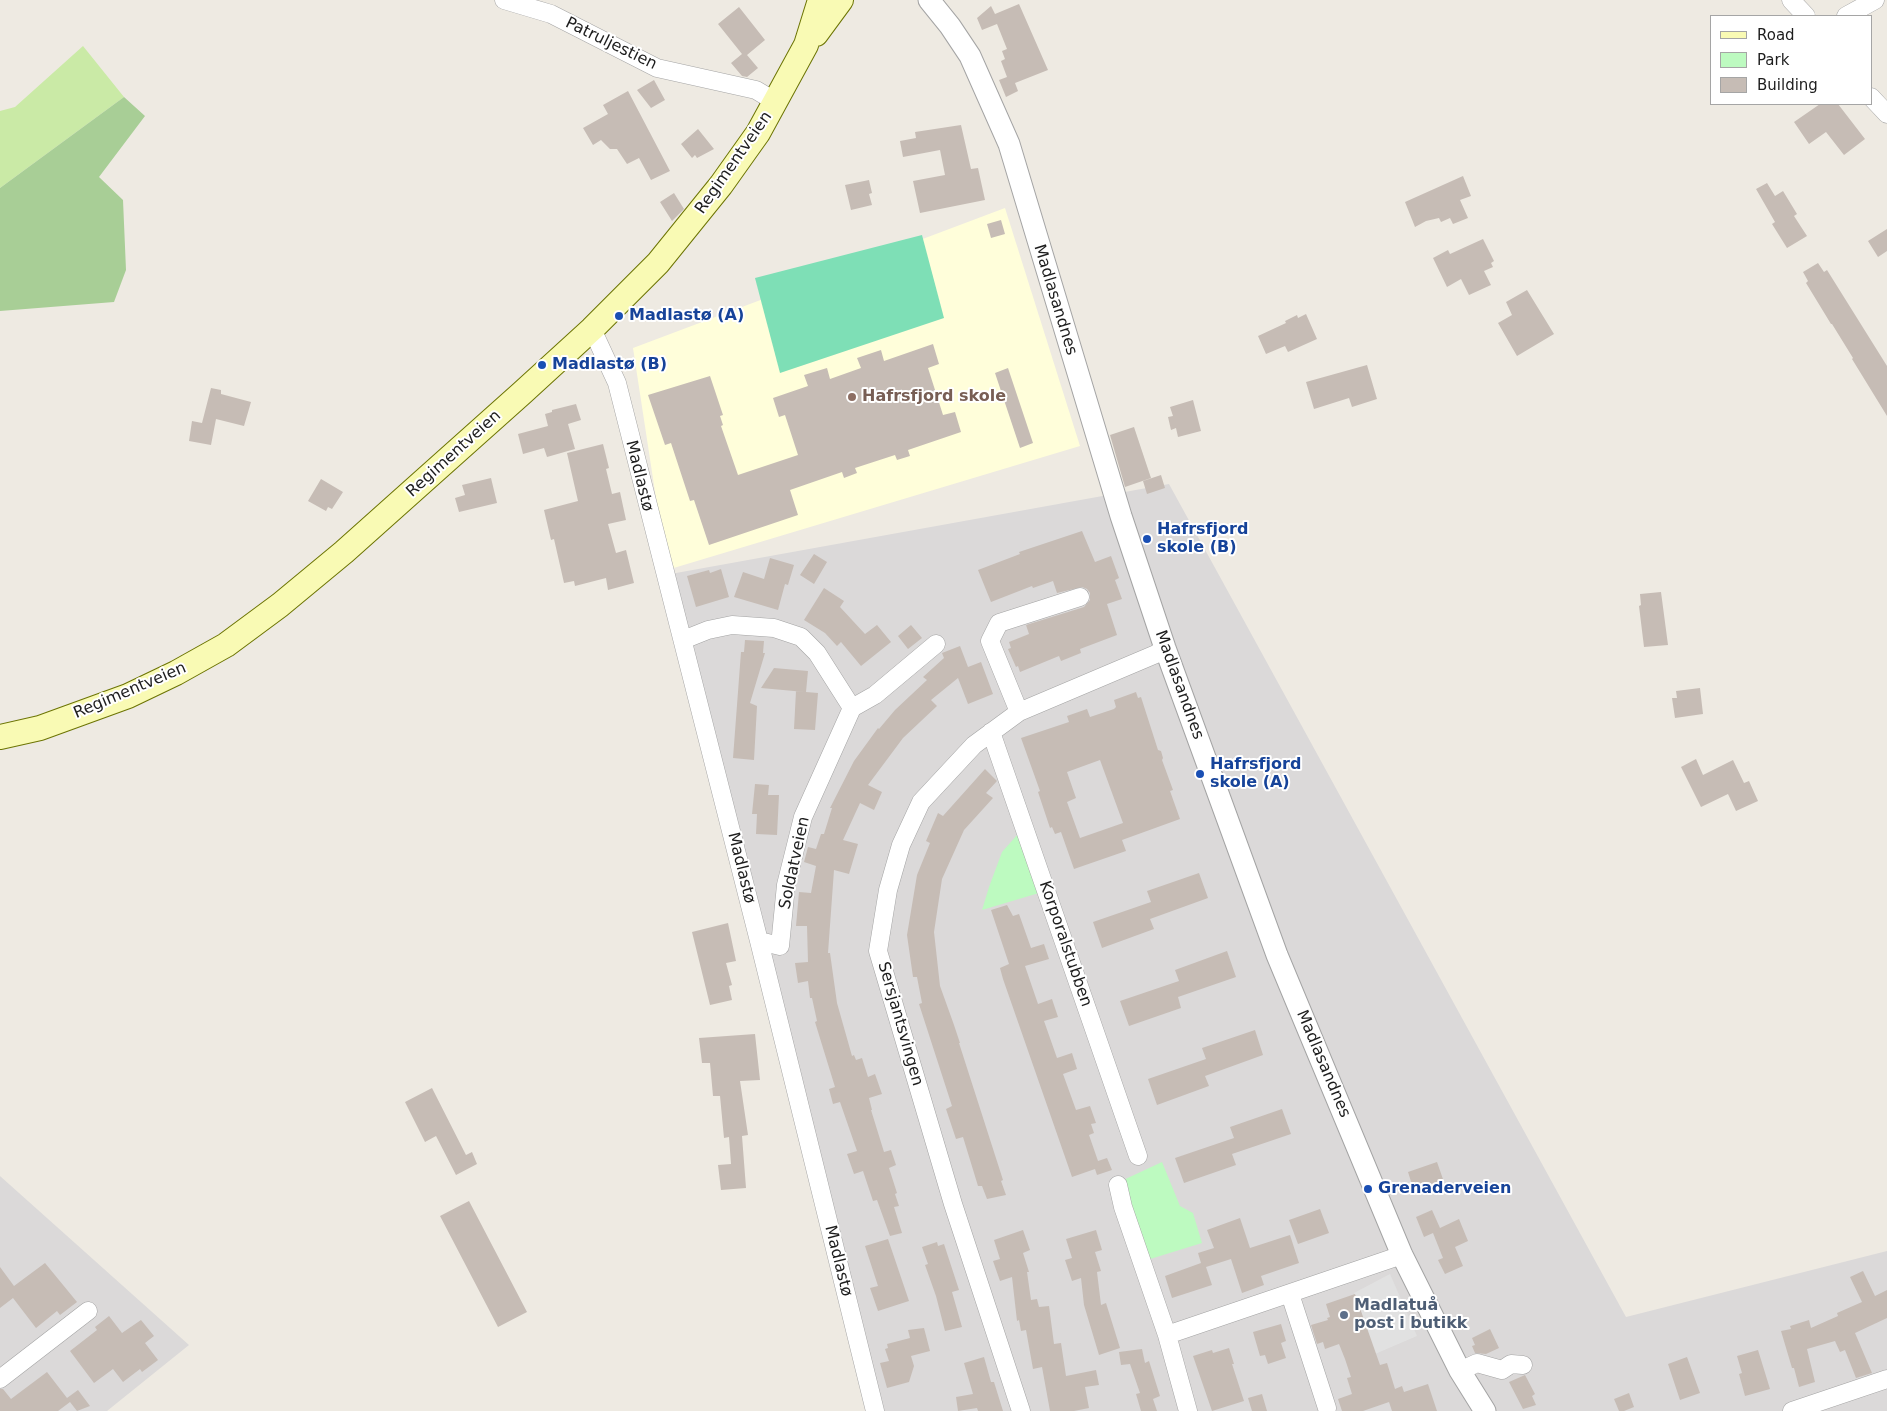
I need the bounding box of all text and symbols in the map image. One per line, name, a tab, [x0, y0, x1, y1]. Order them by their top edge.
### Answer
street label: Patruljestien	[562, 14, 660, 74]
legend	[1710, 15, 1872, 105]
text: Road	[1757, 26, 1795, 44]
text: Park	[1757, 51, 1789, 69]
text: Building	[1757, 76, 1818, 94]
street label: Regimentveien	[692, 108, 776, 218]
street label: Madlasandnes	[1029, 242, 1081, 358]
place label: Madlastø (A)	[629, 306, 744, 326]
marker: Madlastø (A)	[613, 310, 625, 322]
place label: Madlastø (B)	[552, 355, 667, 375]
marker: Madlastø (B)	[536, 359, 548, 371]
place label: Hafrsfjord skole	[862, 387, 1006, 407]
marker: Hafrsfjord skole	[846, 391, 858, 403]
street label: Regimentveien	[403, 407, 505, 501]
street label: Madlastø	[621, 439, 657, 513]
place label: Hafrsfjord skole (B)	[1157, 520, 1248, 558]
marker: Hafrsfjord skole (B)	[1141, 533, 1153, 545]
street label: Madlasandnes	[1150, 628, 1208, 742]
street label: Regimentveien	[71, 659, 189, 723]
place label: Hafrsfjord skole (A)	[1210, 755, 1301, 793]
marker: Hafrsfjord skole (A)	[1194, 768, 1206, 780]
street label: Soldatveien	[776, 815, 814, 911]
street label: Madlastø	[723, 831, 759, 905]
street label: Korporalstubben	[1034, 879, 1096, 1009]
street label: Sersjantsvingen	[873, 960, 927, 1088]
street label: Madlasandnes	[1292, 1007, 1354, 1121]
place label: Grenaderveien	[1378, 1179, 1511, 1199]
marker: Grenaderveien	[1362, 1183, 1374, 1195]
street label: Madlastø	[820, 1224, 856, 1298]
place label: Madlatuå post i butikk	[1354, 1296, 1468, 1334]
marker: Madlatuå post i butikk	[1338, 1309, 1350, 1321]

